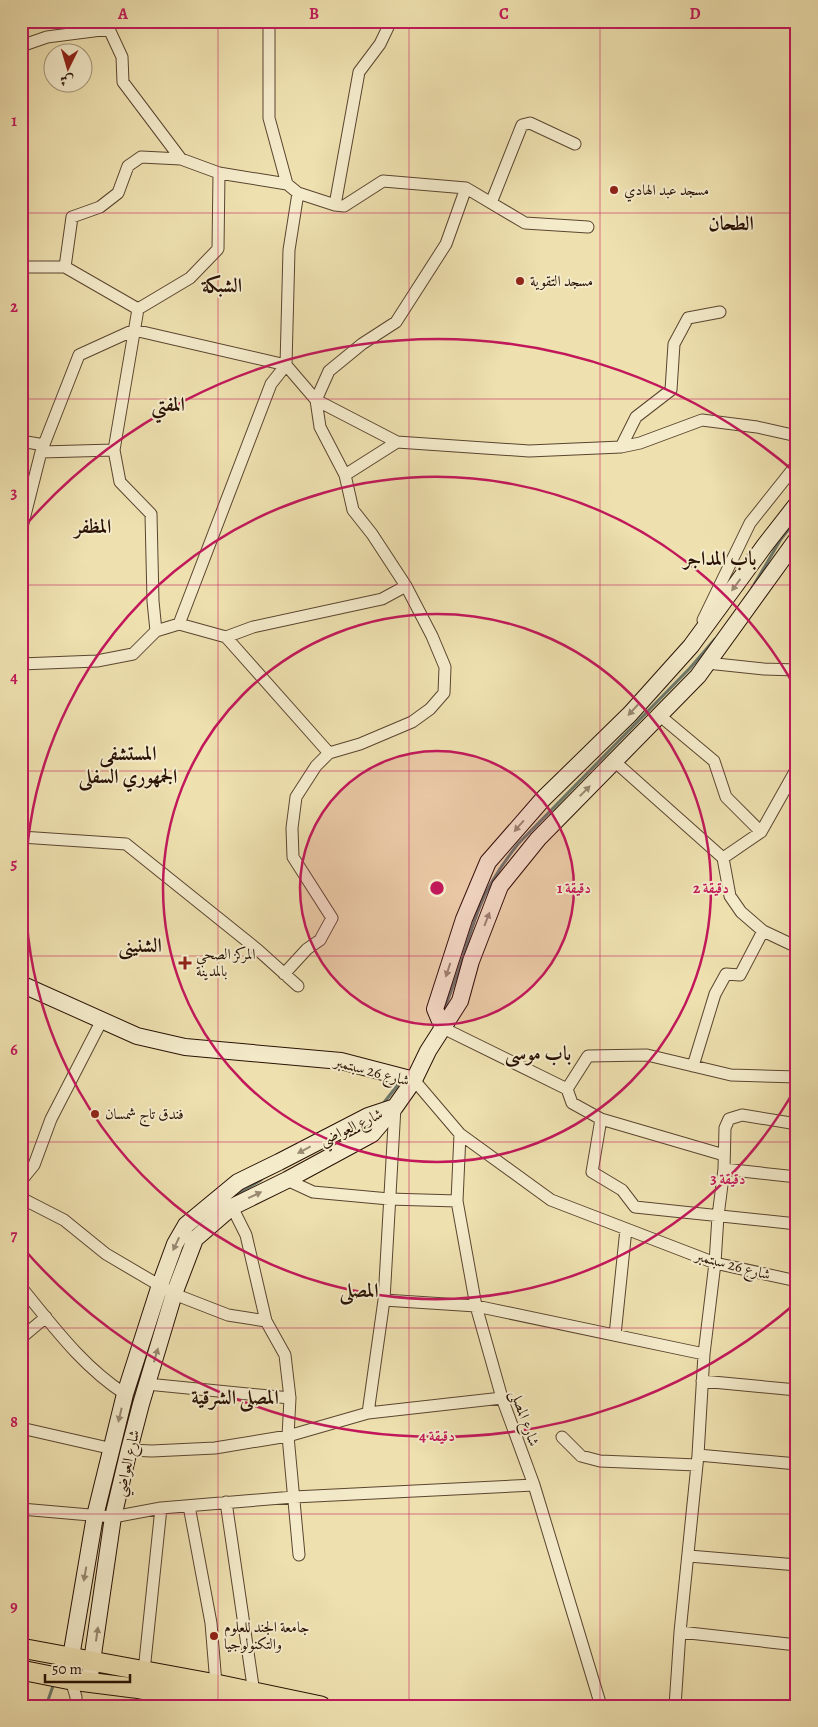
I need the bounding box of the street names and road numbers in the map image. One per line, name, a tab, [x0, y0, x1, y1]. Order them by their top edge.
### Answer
street label: شارع 26 سبتمبر	[329, 1051, 412, 1094]
street label: شارع العواضي	[316, 1104, 388, 1154]
street label: شارع 26 سبتمبر	[690, 1245, 773, 1288]
street label: شارع المصلى	[503, 1387, 544, 1450]
street label: شارع العواضي	[110, 1428, 148, 1499]

